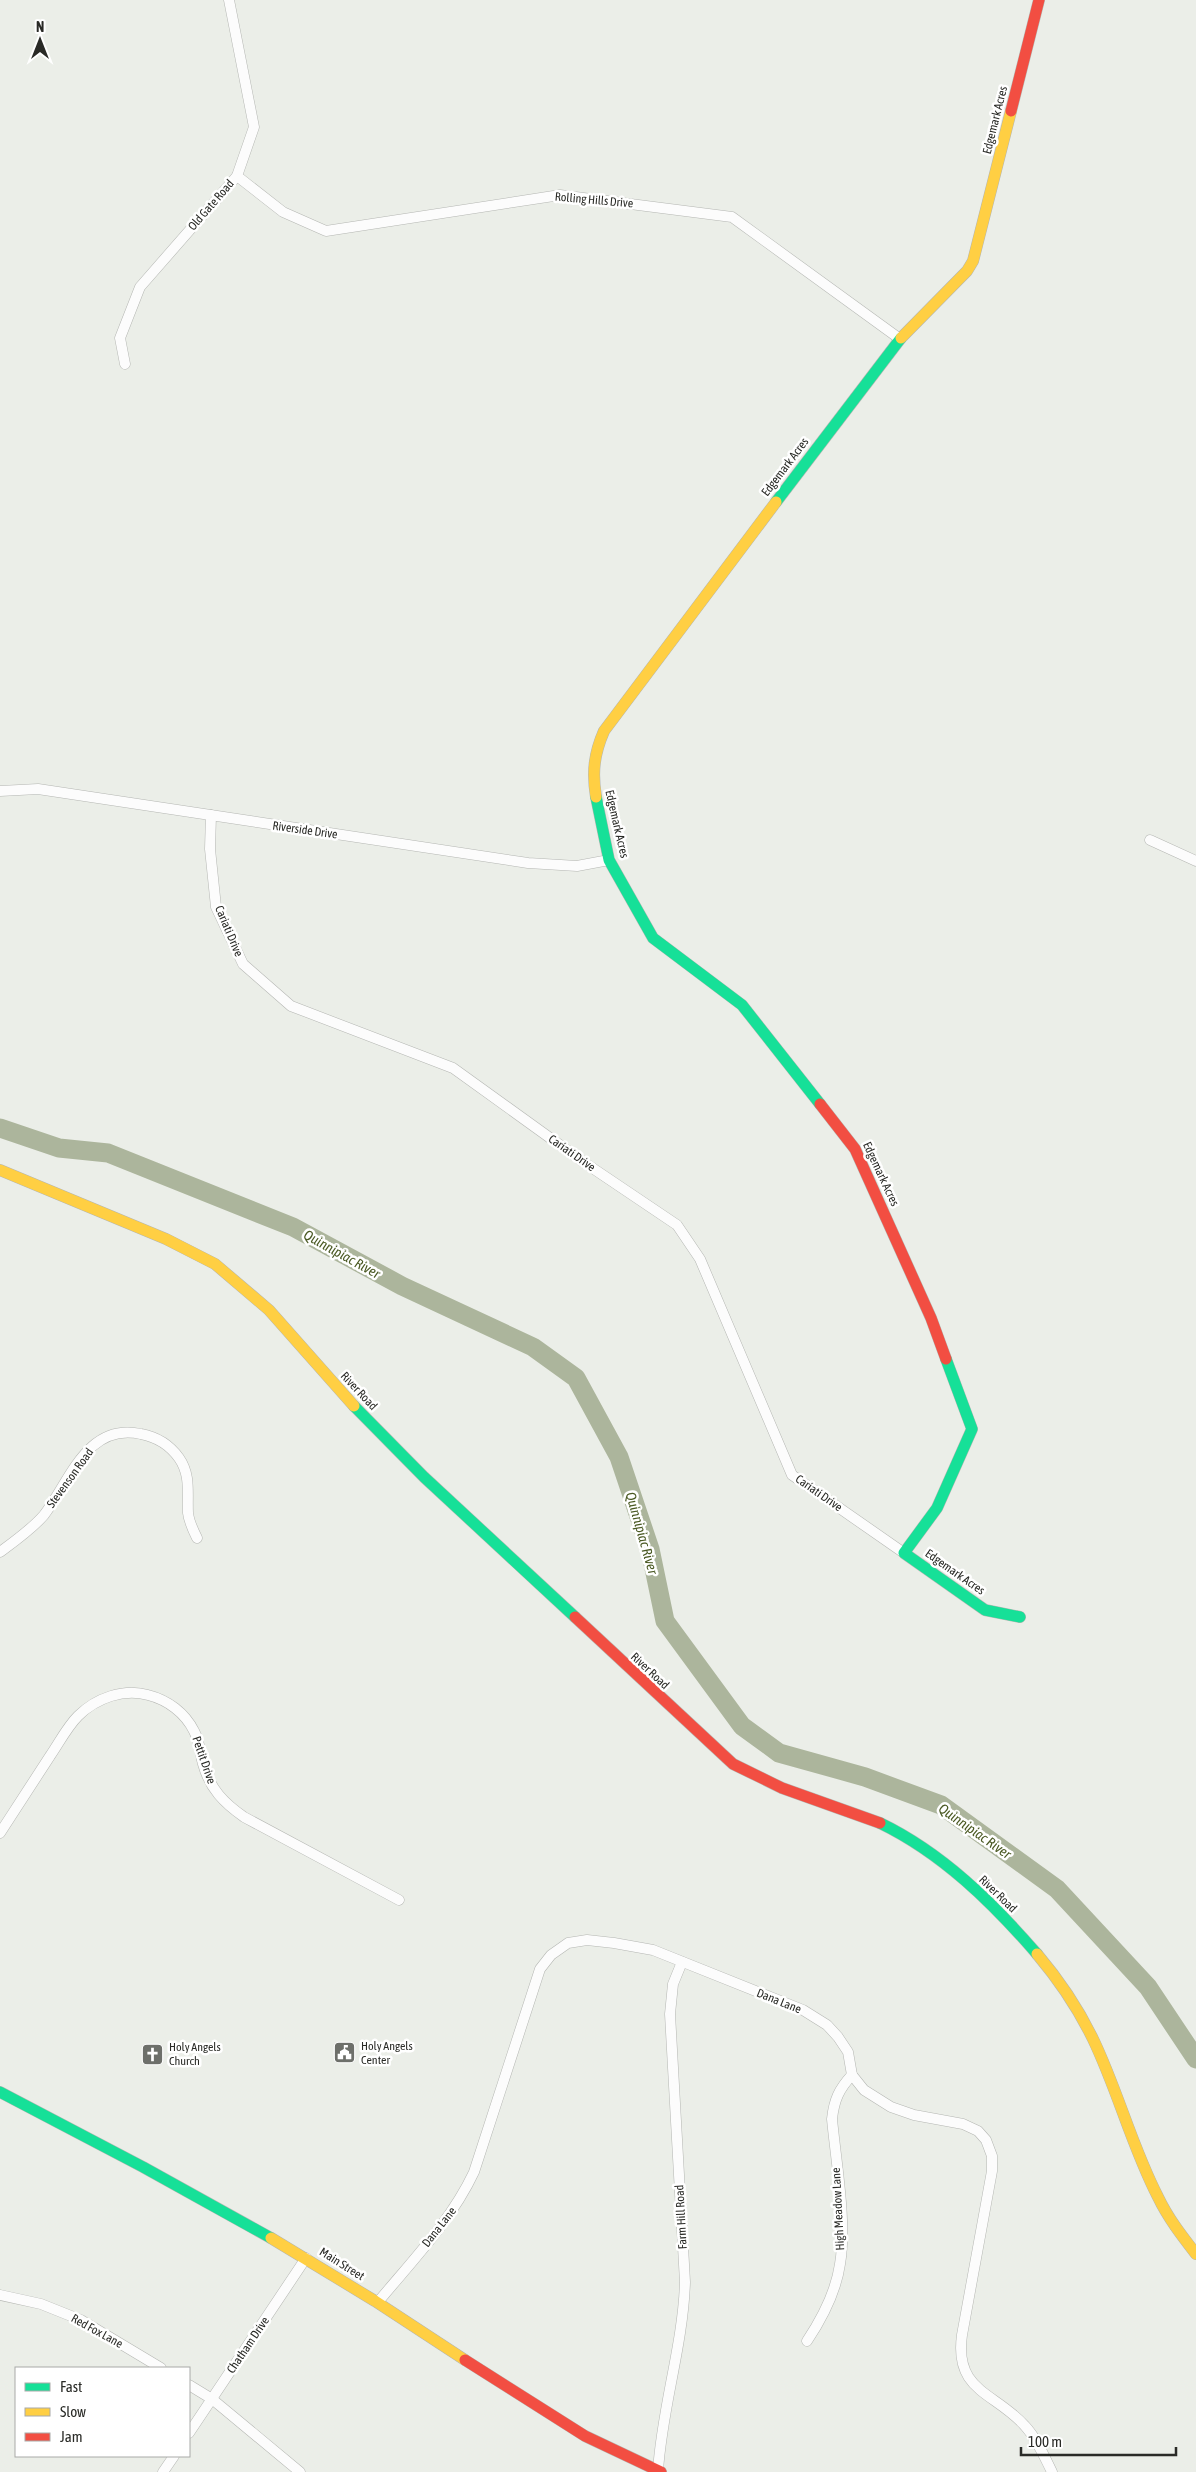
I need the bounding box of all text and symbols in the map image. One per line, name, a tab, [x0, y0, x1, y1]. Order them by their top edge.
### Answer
north arrow	[15, 15, 65, 65]
text: N	[36, 19, 44, 35]
street label: Edgemark Acres	[980, 85, 1010, 155]
street label: Old Gate Road	[185, 177, 237, 233]
street label: Rolling Hills Drive	[554, 190, 634, 210]
street label: Edgemark Acres	[759, 435, 811, 499]
street label: Edgemark Acres	[602, 789, 632, 859]
street label: Riverside Drive	[272, 819, 338, 841]
street label: Cariati Drive	[212, 903, 246, 959]
street label: Cariati Drive	[546, 1132, 598, 1174]
street label: Edgemark Acres	[860, 1140, 902, 1208]
water label: Quinnipiac River	[301, 1226, 384, 1282]
street label: River Road	[338, 1369, 380, 1413]
street label: Stevenson Road	[44, 1446, 96, 1510]
street label: Cariati Drive	[793, 1472, 845, 1514]
water label: Quinnipiac River	[623, 1490, 662, 1577]
street label: Edgemark Acres	[923, 1546, 987, 1598]
street label: River Road	[628, 1650, 672, 1692]
street label: Pettit Drive	[189, 1734, 219, 1786]
water label: Quinnipiac River	[936, 1800, 1015, 1862]
street label: River Road	[976, 1873, 1020, 1915]
street label: Dana Lane	[755, 1986, 803, 2016]
place label: Holy Angels Center	[361, 2039, 413, 2067]
place label: Holy Angels Church	[169, 2040, 221, 2068]
public building icon: Holy Angels Center	[333, 2041, 357, 2065]
church icon: Holy Angels Church	[141, 2042, 165, 2066]
street label: High Meadow Lane	[829, 2167, 847, 2251]
street label: Farm Hill Road	[672, 2184, 690, 2250]
street label: Dana Lane	[419, 2204, 459, 2250]
street label: Main Street	[317, 2245, 367, 2284]
street label: Red Fox Lane	[69, 2311, 125, 2351]
street label: Chatham Drive	[224, 2314, 272, 2376]
legend	[15, 2367, 190, 2457]
text: Fast	[60, 2378, 82, 2395]
text: Slow	[60, 2403, 86, 2420]
scale bar	[1021, 2424, 1176, 2456]
text: Jam	[60, 2428, 83, 2445]
text: 100 m	[1028, 2433, 1062, 2450]

